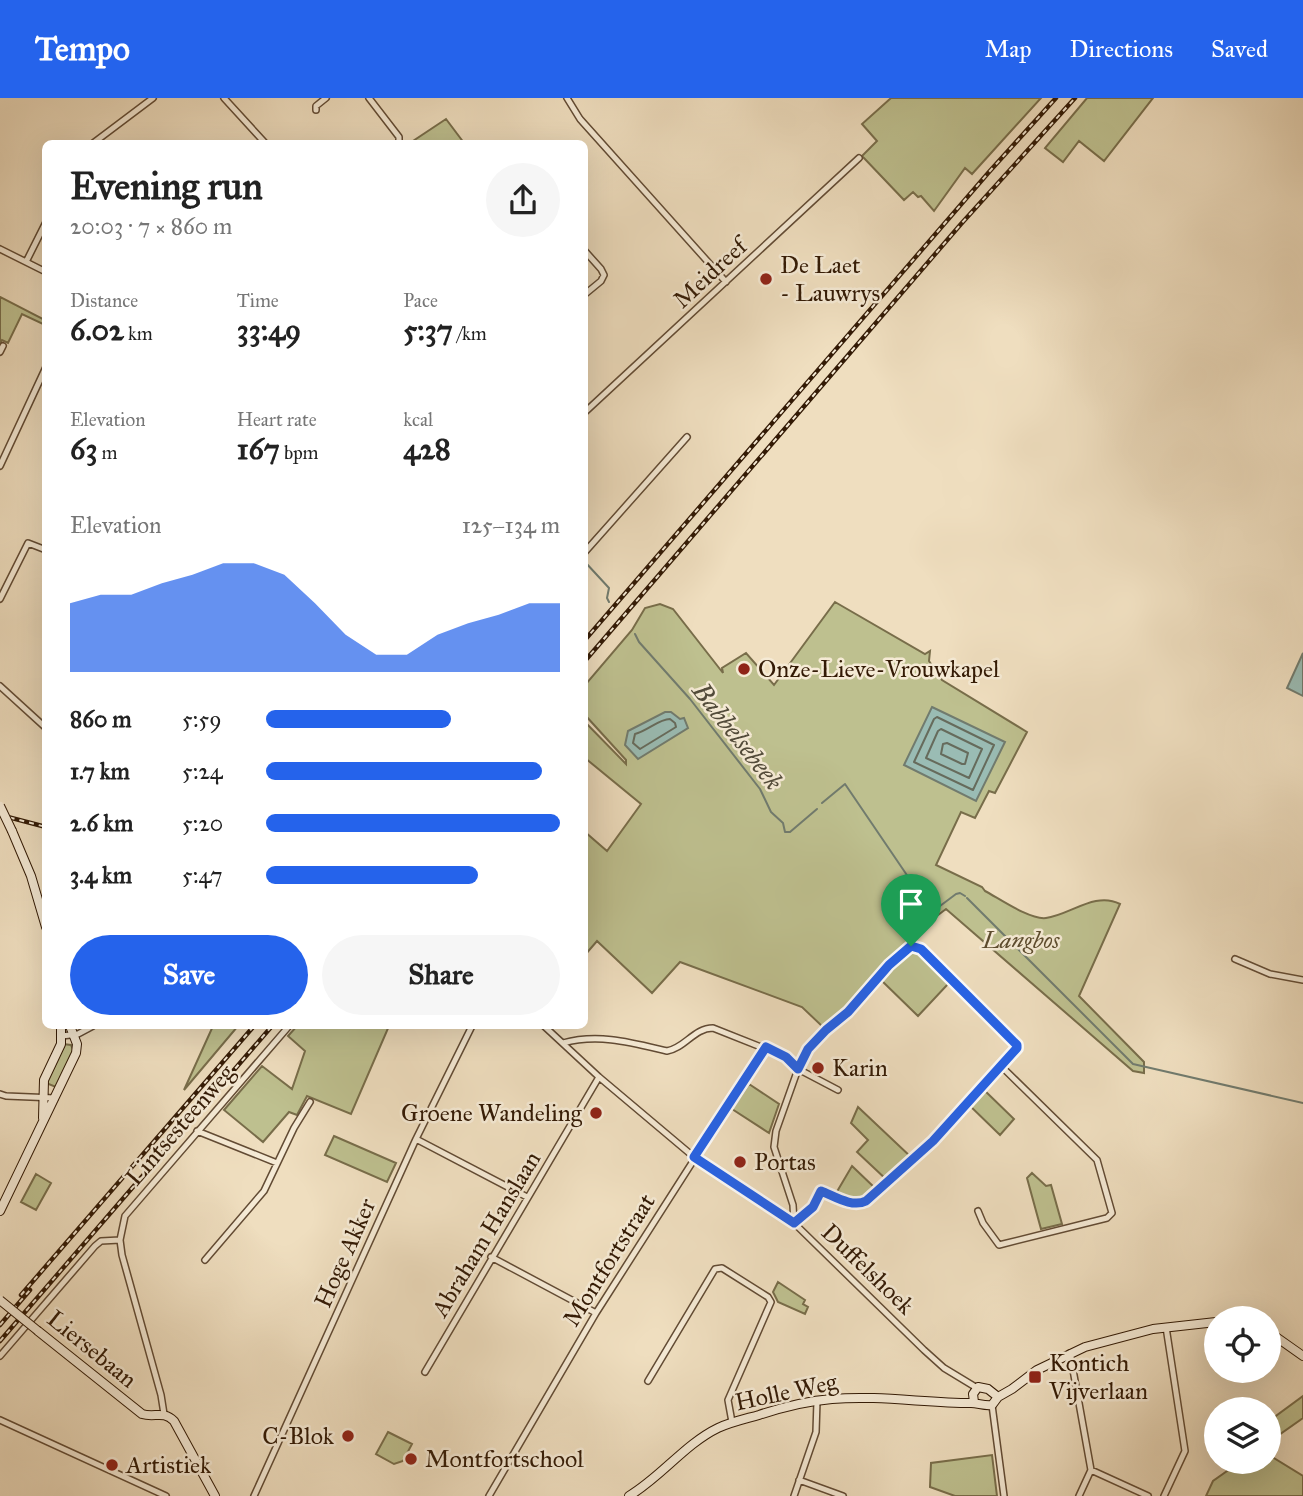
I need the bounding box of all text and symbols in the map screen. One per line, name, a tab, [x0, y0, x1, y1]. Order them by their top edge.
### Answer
text: Tempo	[35, 29, 130, 69]
text: Map	[985, 34, 1032, 64]
text: Directions	[1070, 34, 1173, 64]
text: Saved	[1211, 34, 1268, 64]
text: Evening run	[70, 163, 263, 209]
button: share	[486, 163, 560, 237]
text: 20:03 · 7 × 860 m	[70, 212, 232, 240]
street label: Meidreef	[667, 229, 756, 315]
place label: De Laet - Lauwrys	[780, 250, 880, 308]
marker: De Laet - Lauwrys	[758, 271, 774, 287]
text: Distance	[70, 289, 138, 312]
text: Time	[237, 289, 279, 312]
text: Pace	[403, 289, 438, 312]
text: 6.02	[70, 312, 124, 348]
text: 33:49	[237, 312, 301, 348]
text: 5:37	[403, 312, 453, 348]
text: km	[124, 322, 153, 345]
text: /km	[453, 322, 487, 345]
text: Elevation	[70, 408, 145, 431]
text: Heart rate	[237, 408, 317, 431]
text: kcal	[403, 408, 433, 431]
text: 63	[70, 431, 97, 467]
text: 167	[237, 431, 280, 467]
text: 428	[403, 431, 451, 467]
text: m	[97, 441, 117, 464]
text: bpm	[280, 441, 319, 464]
text: Elevation	[70, 511, 161, 539]
text: 125–134 m	[462, 511, 560, 539]
place label: Onze-Lieve-Vrouwkapel	[758, 654, 1000, 684]
marker: Onze-Lieve-Vrouwkapel	[736, 661, 752, 677]
water label: Babbelsebeek	[685, 675, 790, 797]
text: 860 m	[70, 705, 132, 733]
text: 5:59	[182, 705, 222, 733]
text: 1.7 km	[70, 757, 130, 785]
text: 5:24	[182, 757, 223, 785]
text: 2.6 km	[70, 809, 133, 837]
text: 5:20	[182, 809, 223, 837]
text: 3.4 km	[70, 861, 132, 889]
text: 5:47	[182, 861, 223, 889]
pin	[881, 874, 941, 946]
icon: arrive	[892, 885, 930, 923]
park label: Langbos	[981, 925, 1061, 955]
button: Save	[70, 935, 308, 1015]
button: Share	[322, 935, 560, 1015]
place label: Karin	[832, 1053, 888, 1083]
street label: Lintsesteenweg	[119, 1058, 241, 1192]
marker: Karin	[810, 1060, 826, 1076]
place label: Groene Wandeling	[401, 1098, 583, 1128]
marker: Groene Wandeling	[588, 1105, 604, 1121]
street label: Abraham Hanslaan	[424, 1146, 547, 1323]
place label: Portas	[754, 1147, 816, 1177]
marker: Portas	[732, 1154, 748, 1170]
street label: Montfortstraat	[556, 1188, 662, 1332]
street label: Hoge Akker	[308, 1194, 382, 1312]
street label: Duffelshoek	[815, 1217, 921, 1321]
street label: Liersebaan	[41, 1304, 143, 1394]
map controls	[1204, 1306, 1281, 1474]
button: locate	[1204, 1306, 1281, 1383]
place label: Kontich Vijverlaan	[1048, 1348, 1148, 1406]
street label: Holle Weg	[732, 1366, 841, 1417]
marker: Kontich Vijverlaan	[1027, 1369, 1043, 1385]
button: layers	[1204, 1397, 1281, 1474]
place label: C-Blok	[262, 1421, 335, 1451]
marker: C-Blok	[340, 1428, 356, 1444]
place label: Montfortschool	[425, 1444, 584, 1474]
place label: Artistiek	[125, 1450, 212, 1480]
marker: Montfortschool	[403, 1451, 419, 1467]
marker: Artistiek	[104, 1457, 120, 1473]

